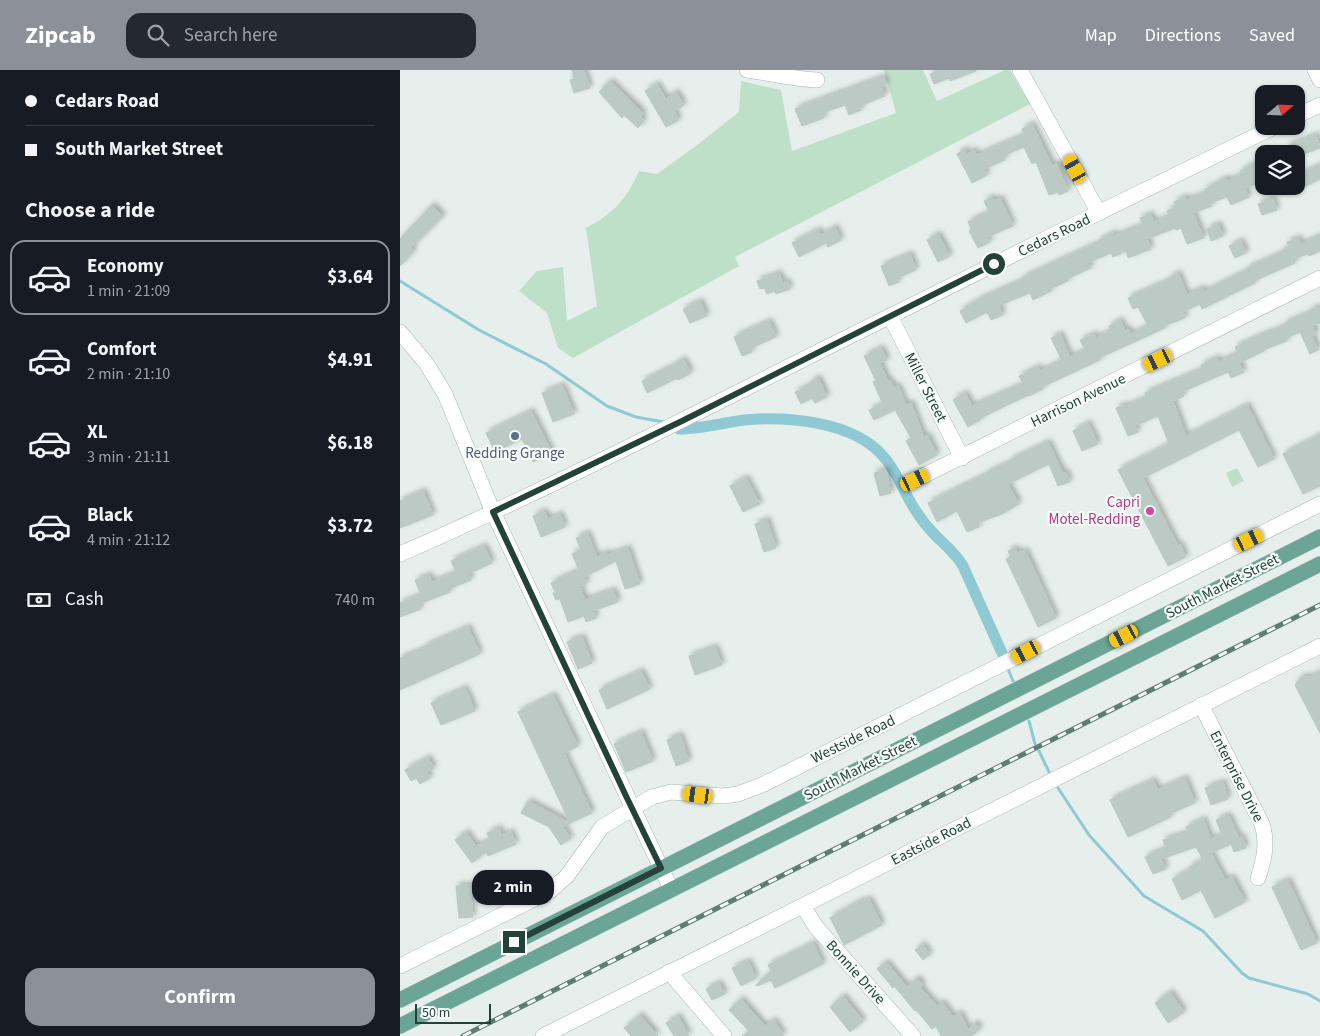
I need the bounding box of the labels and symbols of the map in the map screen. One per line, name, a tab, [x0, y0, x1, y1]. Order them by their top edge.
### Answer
north arrow	[1255, 85, 1305, 135]
car	[1061, 152, 1088, 186]
street label: Cedars Road	[1014, 209, 1094, 262]
route start	[983, 253, 1005, 275]
car	[1141, 347, 1174, 373]
street label: Miller Street	[899, 349, 952, 426]
street label: Harrison Avenue	[1027, 368, 1129, 433]
marker: Redding Grange	[509, 430, 521, 442]
place label: Redding Grange	[465, 443, 565, 464]
car	[898, 467, 931, 493]
place label: Capri Motel-Redding	[1048, 492, 1140, 530]
marker: Capri Motel-Redding	[1144, 505, 1156, 517]
car	[1232, 527, 1265, 553]
street label: South Market Street	[1162, 549, 1282, 624]
car	[1107, 623, 1140, 649]
car	[1009, 639, 1042, 665]
street label: Westside Road	[808, 710, 899, 769]
street label: Enterprise Drive	[1204, 727, 1269, 826]
street label: South Market Street	[800, 731, 920, 806]
car	[682, 785, 713, 805]
street label: Eastside Road	[888, 812, 975, 871]
callout: 2 min	[473, 870, 555, 904]
route end	[503, 931, 525, 953]
street label: Bonnie Drive	[821, 936, 890, 1009]
scale bar	[415, 1001, 491, 1024]

